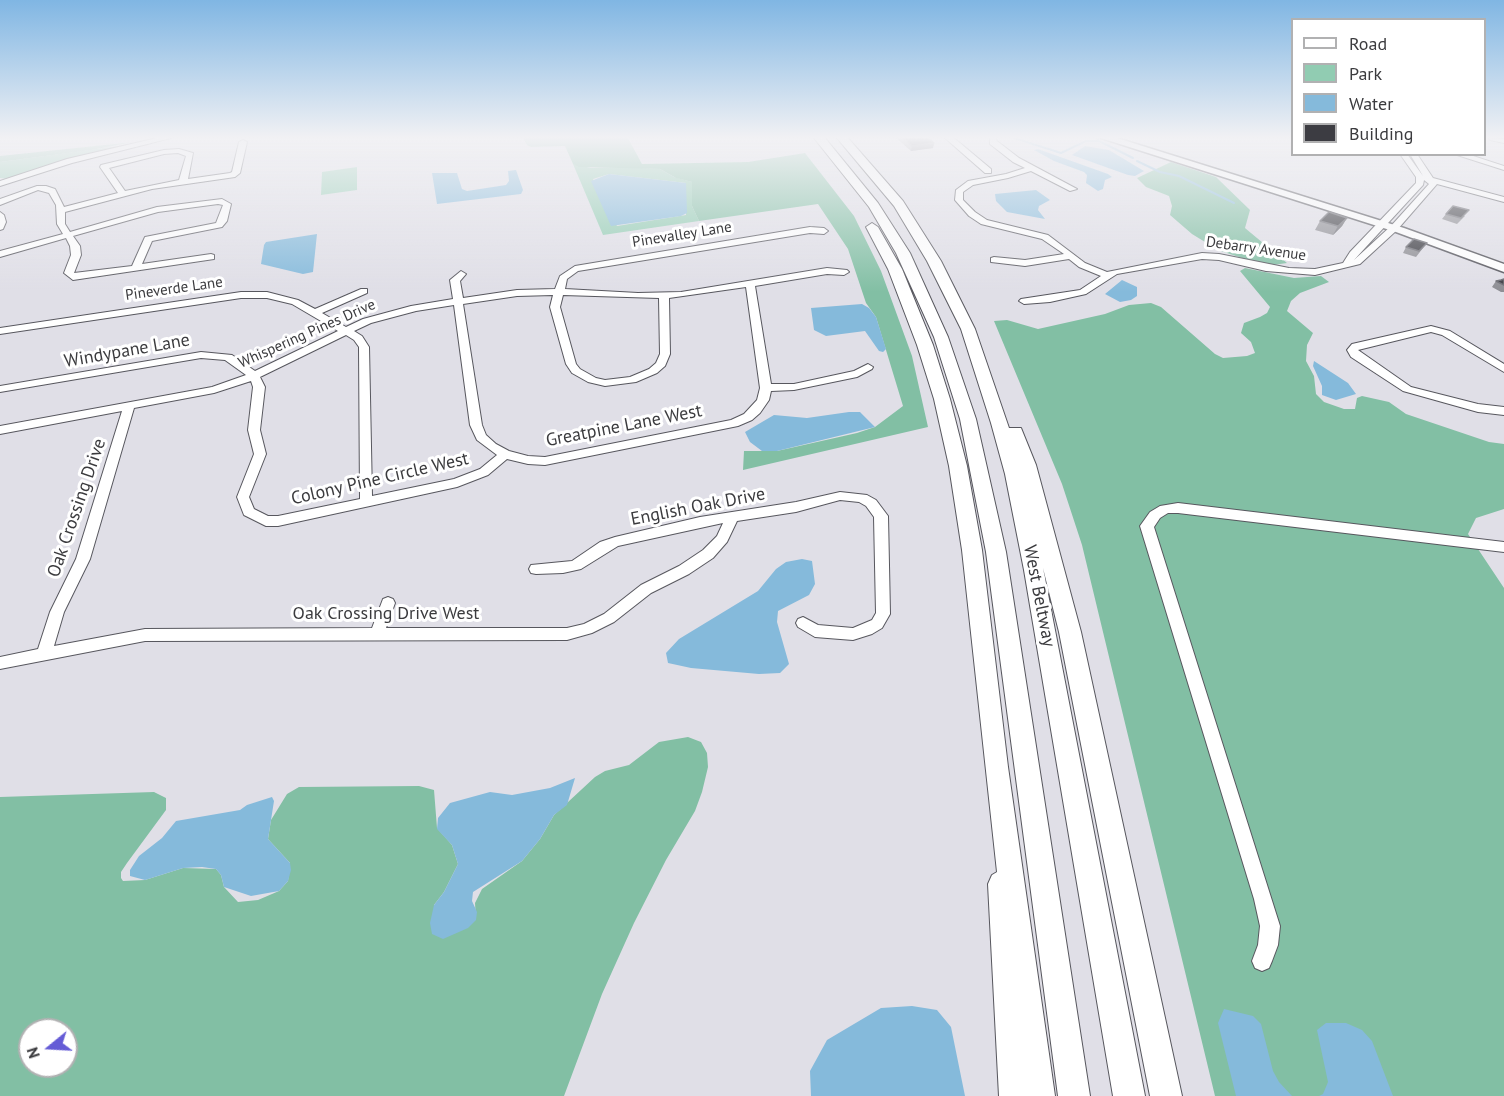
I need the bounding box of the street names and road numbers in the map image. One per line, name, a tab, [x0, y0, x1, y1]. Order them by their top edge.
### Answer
street label: Pinevalley Lane	[631, 218, 733, 252]
street label: Debarry Avenue	[1205, 233, 1307, 265]
street label: Pineverde Lane	[124, 273, 224, 305]
street label: Whispering Pines Drive	[236, 296, 378, 372]
street label: Windypane Lane	[63, 329, 191, 373]
street label: Greatpine Lane West	[544, 400, 704, 452]
street label: Oak Crossing Drive	[43, 436, 111, 580]
street label: Colony Pine Circle West	[289, 448, 471, 510]
street label: English Oak Drive	[629, 483, 767, 531]
street label: West Beltway	[1019, 543, 1059, 649]
street label: Oak Crossing Drive West	[293, 603, 479, 625]

